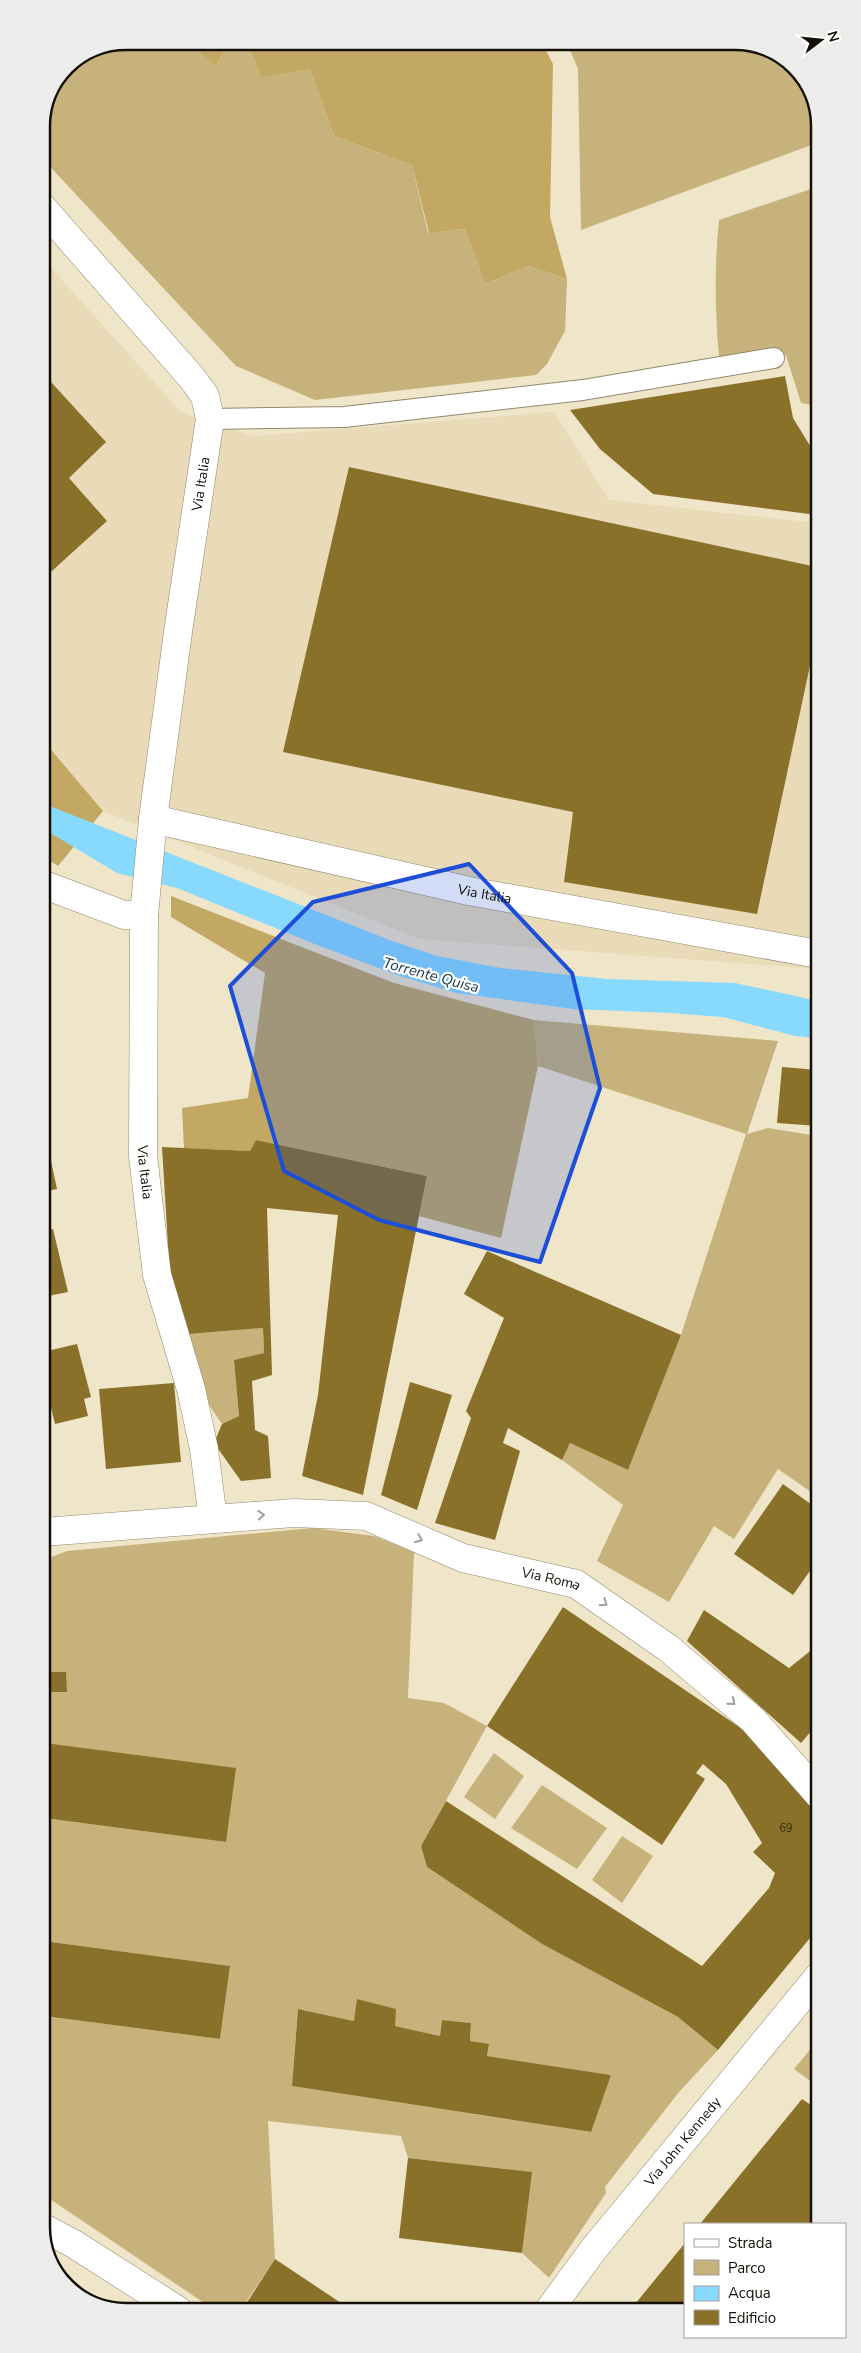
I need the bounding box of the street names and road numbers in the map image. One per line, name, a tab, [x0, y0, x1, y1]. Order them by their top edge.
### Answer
street label: Via Italia	[187, 456, 215, 513]
street label: Via Italia	[455, 879, 513, 908]
street label: Via Italia	[133, 1144, 158, 1200]
street label: Via Roma	[519, 1562, 585, 1595]
street label: Via John Kennedy	[639, 2092, 725, 2191]

